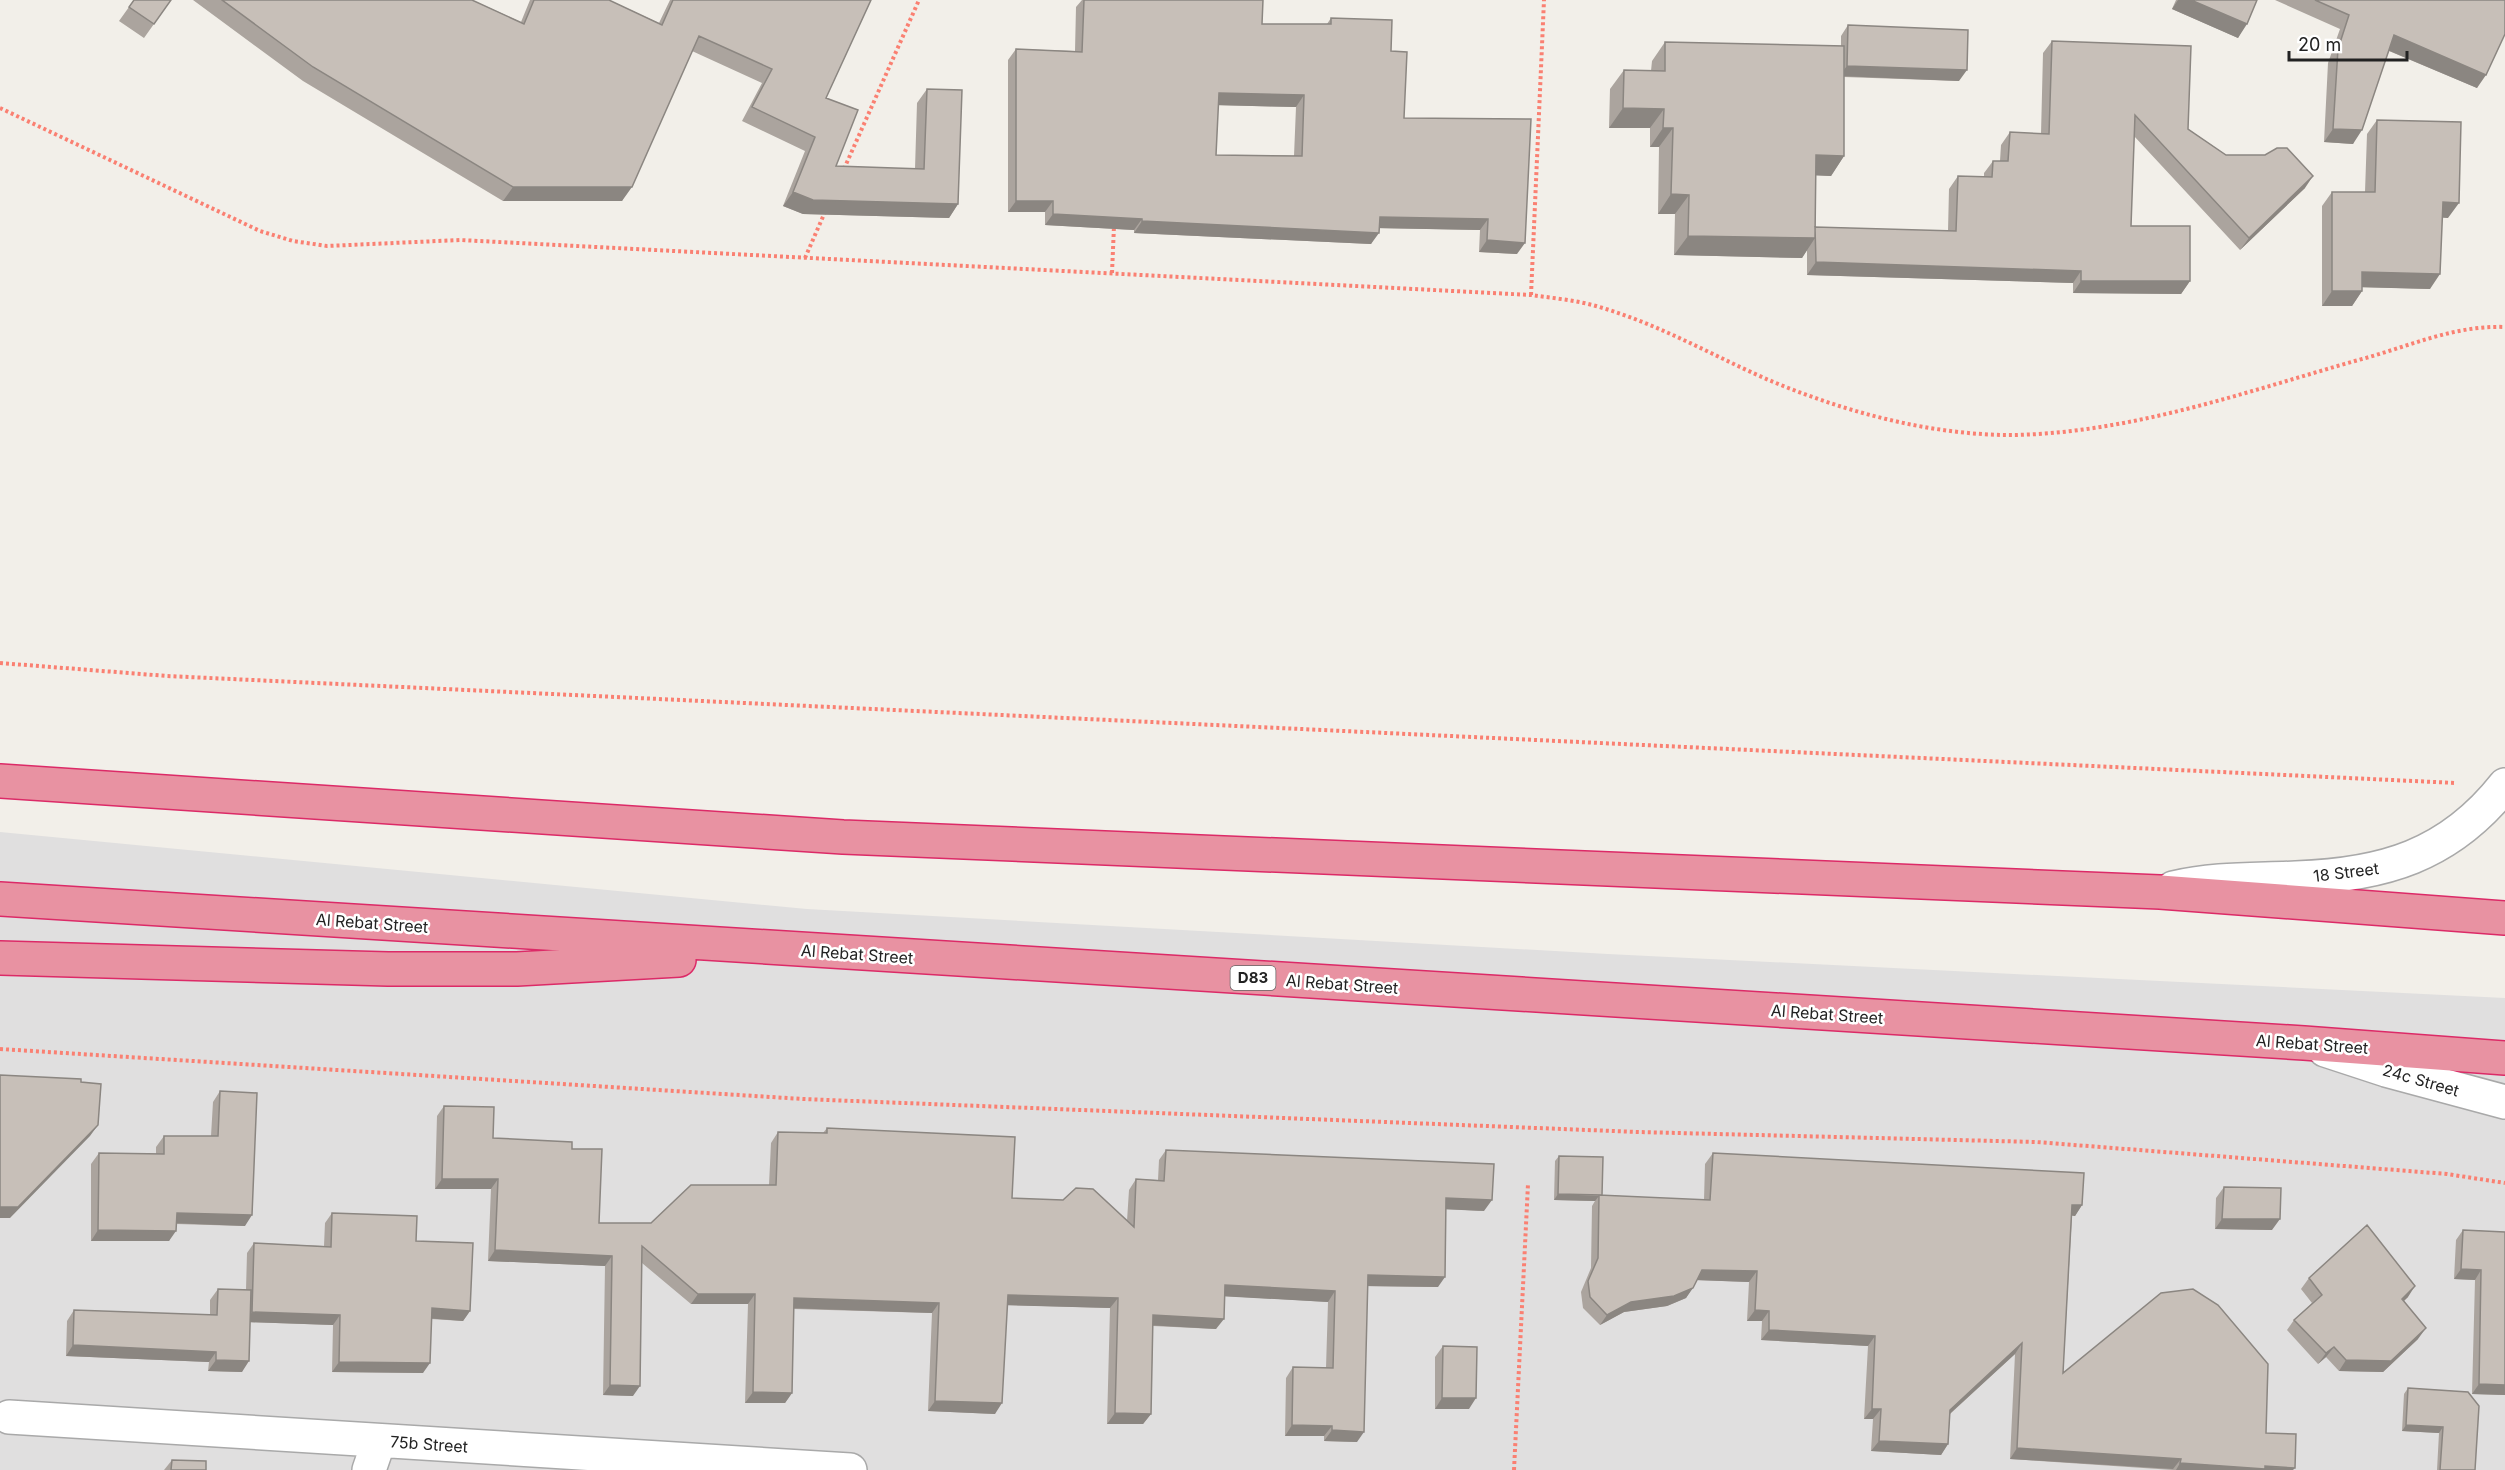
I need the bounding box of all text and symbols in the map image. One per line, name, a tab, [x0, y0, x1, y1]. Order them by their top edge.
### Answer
scale bar	[2289, 24, 2408, 62]
text: 20 m	[2298, 34, 2341, 55]
street label: 18 Street	[2312, 858, 2380, 886]
street label: Al Rebat Street	[315, 909, 429, 937]
street label: Al Rebat Street	[800, 940, 914, 968]
road number: D83	[1230, 966, 1276, 990]
street label: Al Rebat Street	[1285, 970, 1399, 998]
street label: Al Rebat Street	[1770, 1000, 1884, 1028]
street label: Al Rebat Street	[2255, 1030, 2369, 1058]
street label: 24c Street	[2380, 1060, 2462, 1100]
street label: 75b Street	[389, 1431, 469, 1457]

